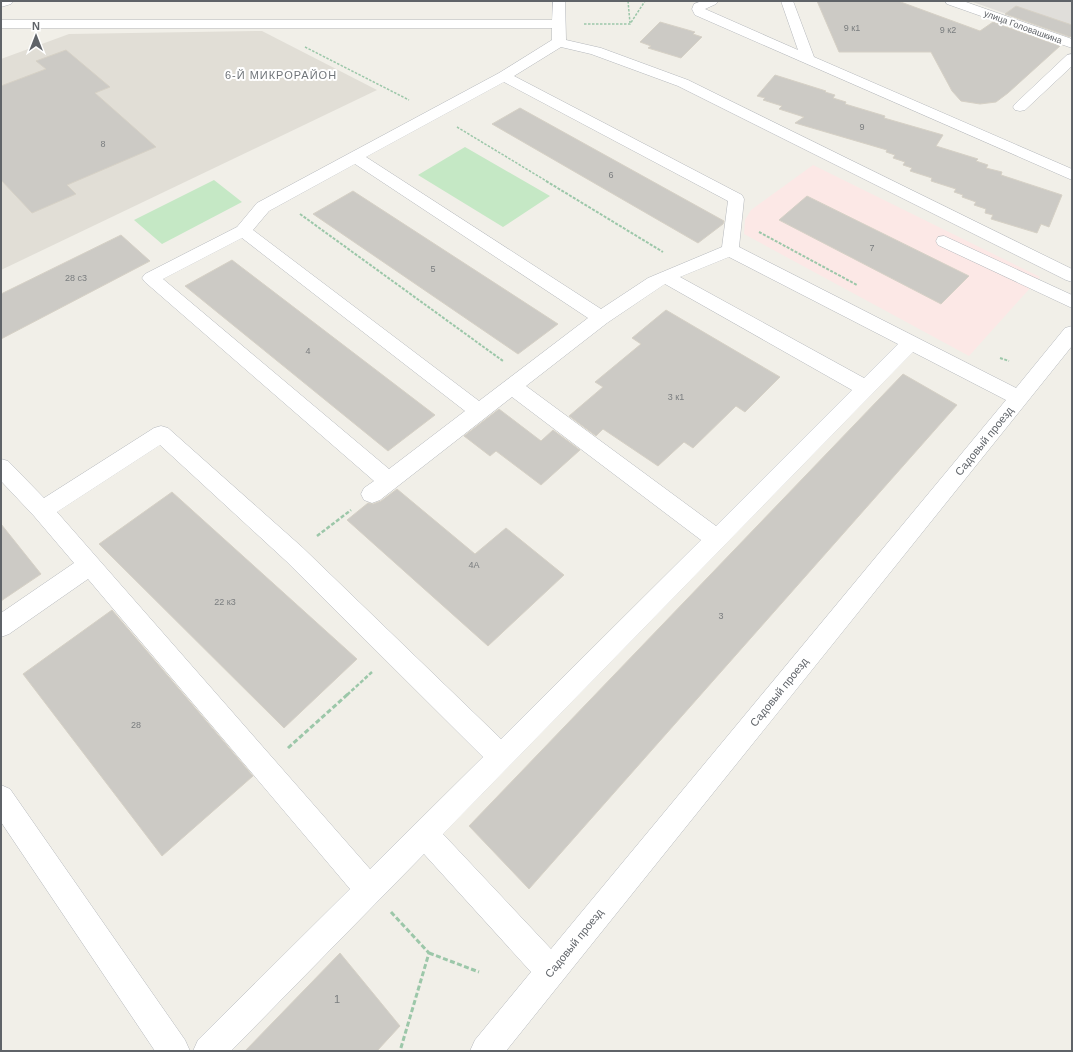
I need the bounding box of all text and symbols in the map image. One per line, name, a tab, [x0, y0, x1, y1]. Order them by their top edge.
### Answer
street label: улица Головашкина	[983, 8, 1063, 46]
north arrow	[16, 16, 56, 56]
text: N	[32, 20, 40, 32]
house number: 9 к1	[844, 23, 860, 33]
house number: 9 к2	[940, 25, 956, 35]
district label: 6-Й МИКРОРАЙОН	[225, 69, 337, 81]
house number: 9	[859, 122, 865, 132]
house number: 8	[100, 139, 106, 149]
house number: 6	[608, 170, 614, 180]
house number: 7	[869, 243, 875, 253]
house number: 5	[430, 264, 436, 274]
house number: 28 с3	[65, 273, 87, 283]
house number: 4	[305, 346, 311, 356]
house number: 3 к1	[668, 392, 684, 402]
street label: Садовый проезд	[953, 404, 1016, 478]
house number: 4А	[468, 560, 480, 570]
house number: 22 к3	[214, 597, 236, 607]
house number: 3	[718, 611, 724, 621]
street label: Садовый проезд	[748, 655, 811, 729]
house number: 28	[131, 720, 141, 730]
street label: Садовый проезд	[543, 906, 606, 980]
house number: 1	[334, 993, 340, 1005]

